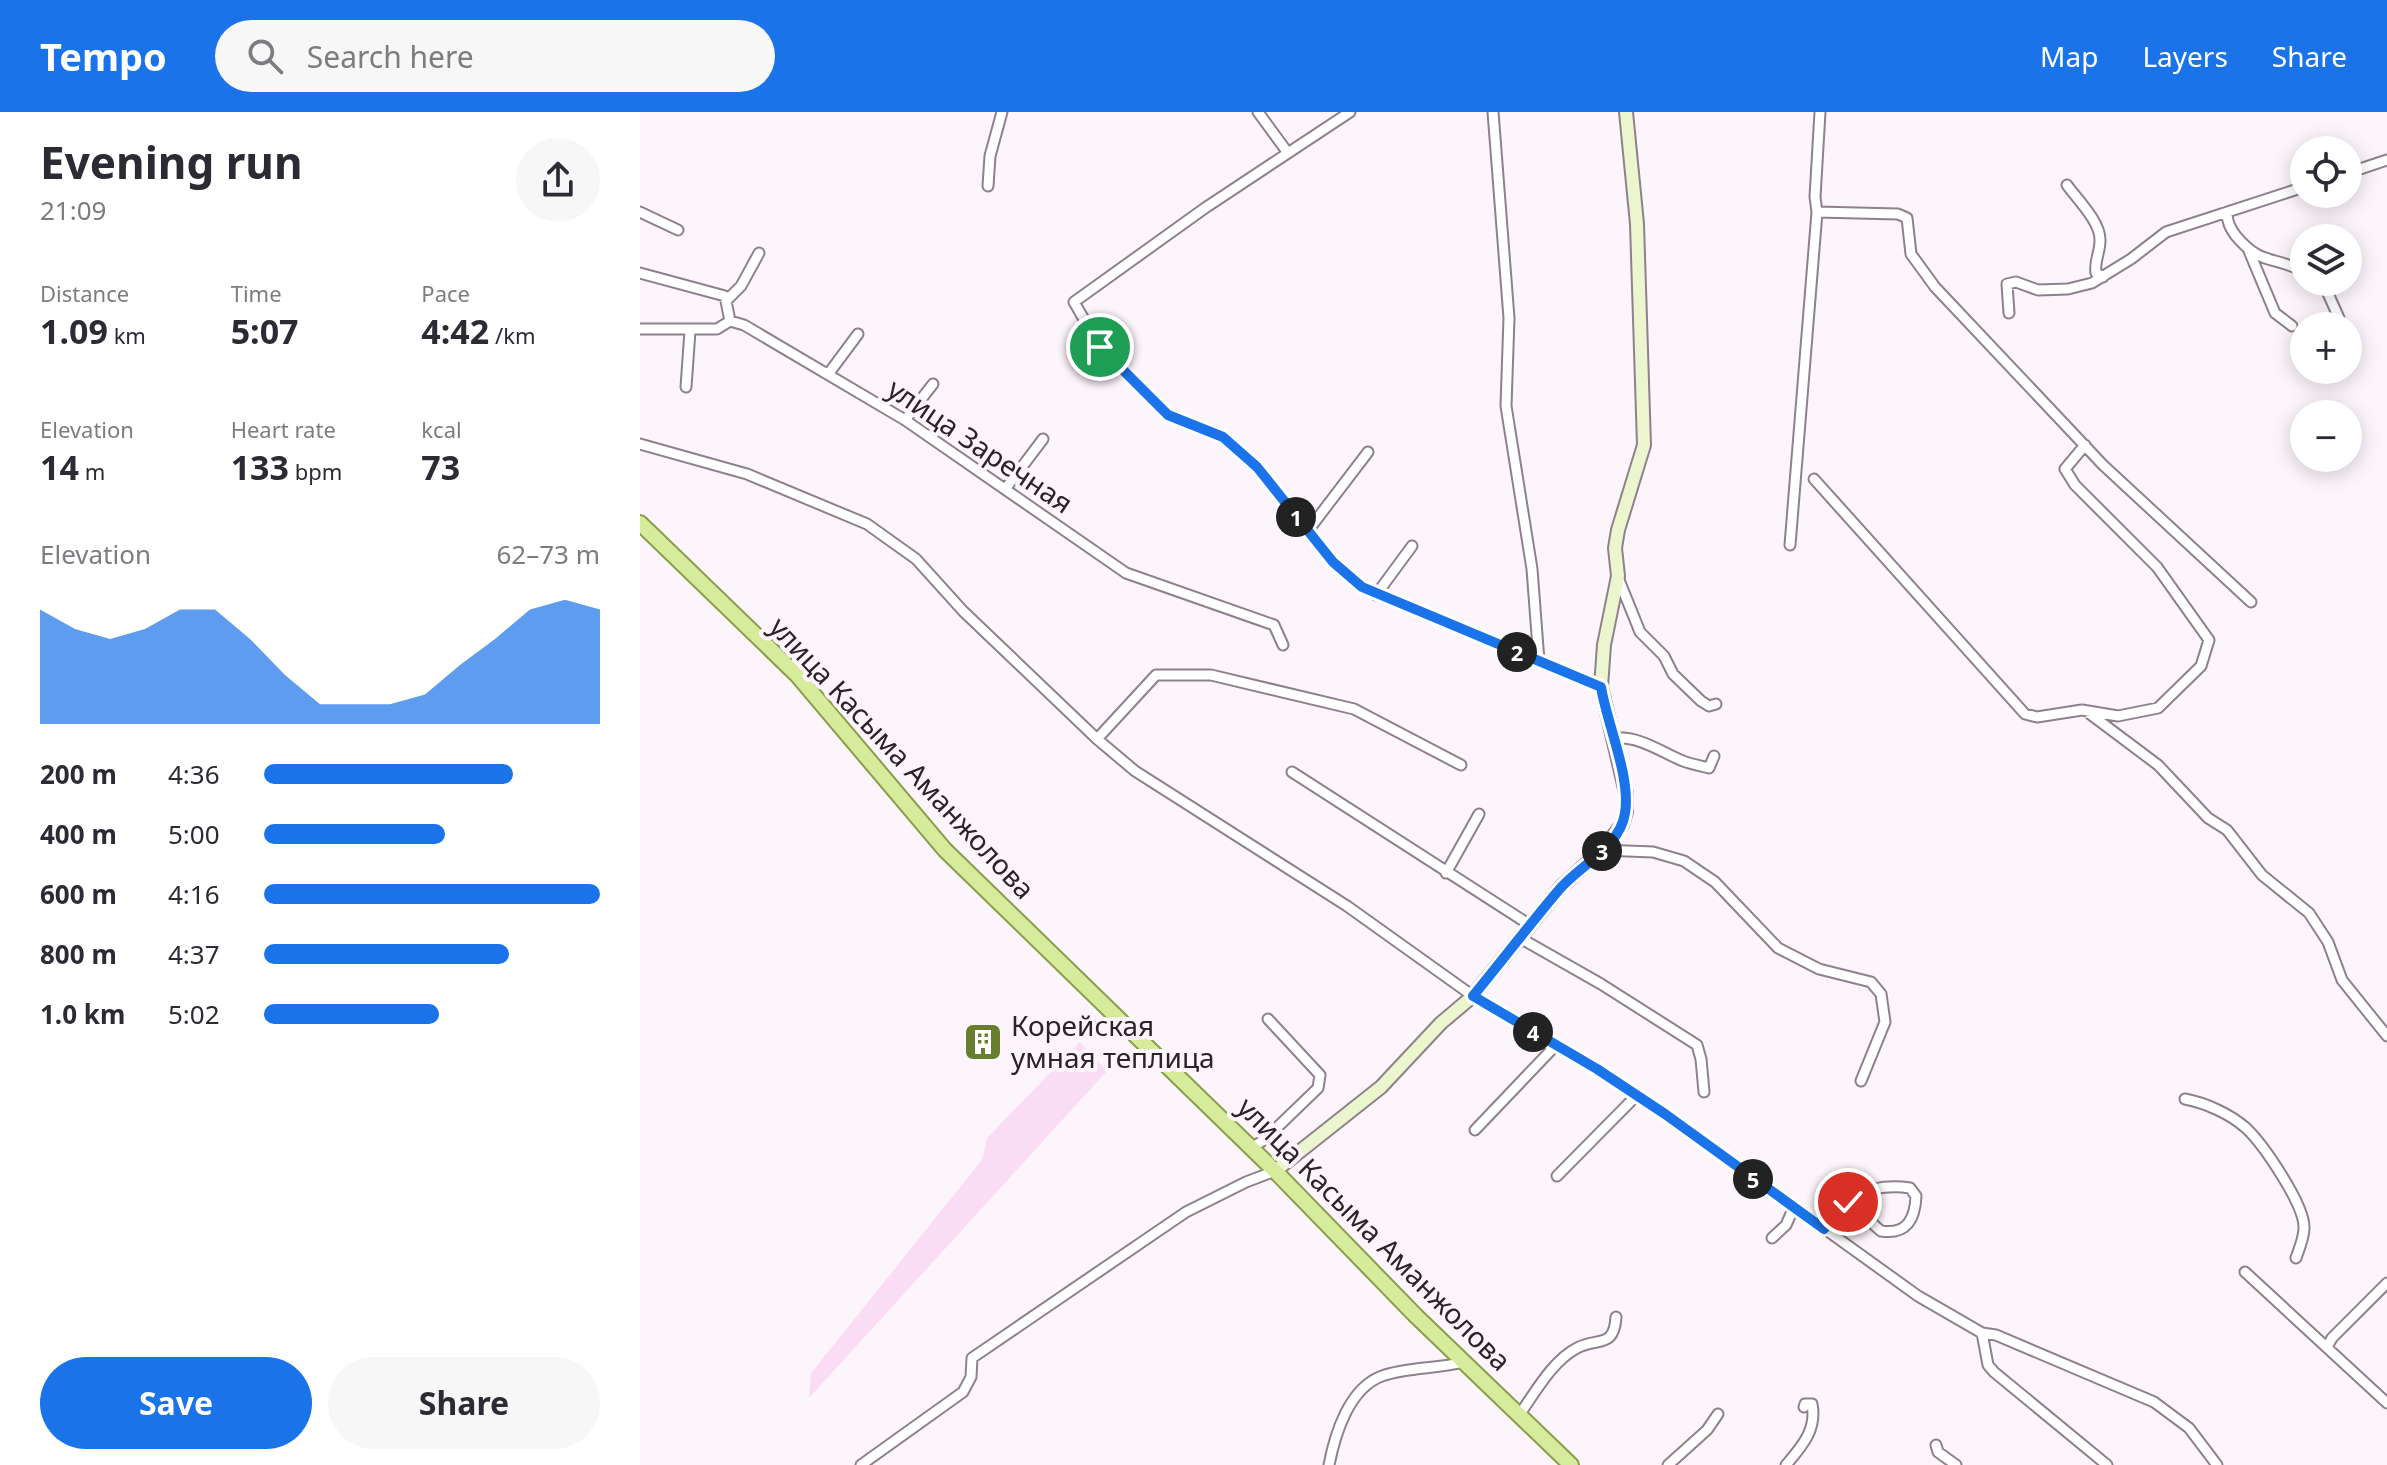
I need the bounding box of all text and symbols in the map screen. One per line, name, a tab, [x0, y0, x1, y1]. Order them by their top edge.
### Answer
search box	[215, 20, 775, 92]
text: Tempo	[40, 30, 167, 82]
icon: search	[243, 34, 287, 78]
text: Search here	[307, 36, 474, 77]
text: Map	[2040, 37, 2098, 75]
text: Layers	[2142, 37, 2228, 75]
text: Share	[2272, 37, 2347, 75]
text: Evening run	[40, 132, 303, 192]
map controls	[2290, 136, 2362, 472]
button: locate	[2290, 136, 2362, 208]
button: share	[516, 138, 600, 222]
text: 21:09	[40, 192, 106, 228]
button: layers	[2290, 224, 2362, 296]
text: Distance	[40, 278, 129, 308]
text: Time	[231, 278, 282, 308]
text: Pace	[421, 278, 470, 308]
text: 1.09	[40, 308, 108, 354]
text: 5:07	[231, 308, 299, 354]
text: 4:42	[421, 308, 489, 354]
button: +	[2290, 312, 2362, 384]
pin	[1066, 313, 1134, 381]
text: km	[108, 320, 146, 350]
text: /km	[489, 320, 535, 350]
icon: arrive	[1078, 325, 1122, 369]
street label: улица Заречная	[880, 369, 1081, 521]
button: −	[2290, 400, 2362, 472]
text: Elevation	[40, 414, 134, 444]
text: Heart rate	[231, 414, 336, 444]
text: kcal	[421, 414, 462, 444]
text: 14	[40, 444, 79, 490]
text: 133	[231, 444, 289, 490]
text: 73	[421, 444, 460, 490]
text: m	[79, 456, 105, 486]
text: bpm	[289, 456, 342, 486]
pin: 1	[1276, 497, 1316, 537]
text: 1	[1290, 502, 1302, 532]
text: Elevation	[40, 536, 151, 572]
text: 62–73 m	[496, 536, 600, 572]
street label: улица Касыма Аманжолова	[762, 608, 1044, 907]
pin: 2	[1497, 632, 1537, 672]
text: 2	[1511, 637, 1523, 667]
text: 200 m	[40, 756, 117, 792]
text: 4:36	[168, 756, 220, 792]
text: 400 m	[40, 816, 117, 852]
text: 5:00	[168, 816, 220, 852]
pin: 3	[1582, 831, 1622, 871]
text: 3	[1596, 836, 1608, 866]
text: 600 m	[40, 876, 117, 912]
text: 4:16	[168, 876, 220, 912]
text: 800 m	[40, 936, 117, 972]
text: 4:37	[168, 936, 220, 972]
text: 1.0 km	[40, 996, 125, 1032]
text: 5:02	[168, 996, 220, 1032]
place label: Корейская умная теплица	[1011, 1006, 1215, 1076]
pin: 4	[1513, 1012, 1553, 1052]
text: 4	[1527, 1017, 1539, 1047]
building icon: Корейская умная теплица	[962, 1021, 1004, 1063]
street label: улица Касыма Аманжолова	[1229, 1088, 1520, 1379]
pin: 5	[1733, 1159, 1773, 1199]
text: 5	[1747, 1164, 1759, 1194]
pin	[1814, 1168, 1882, 1236]
icon: check	[1826, 1180, 1870, 1224]
button: Save	[40, 1357, 312, 1449]
button: Share	[328, 1357, 600, 1449]

